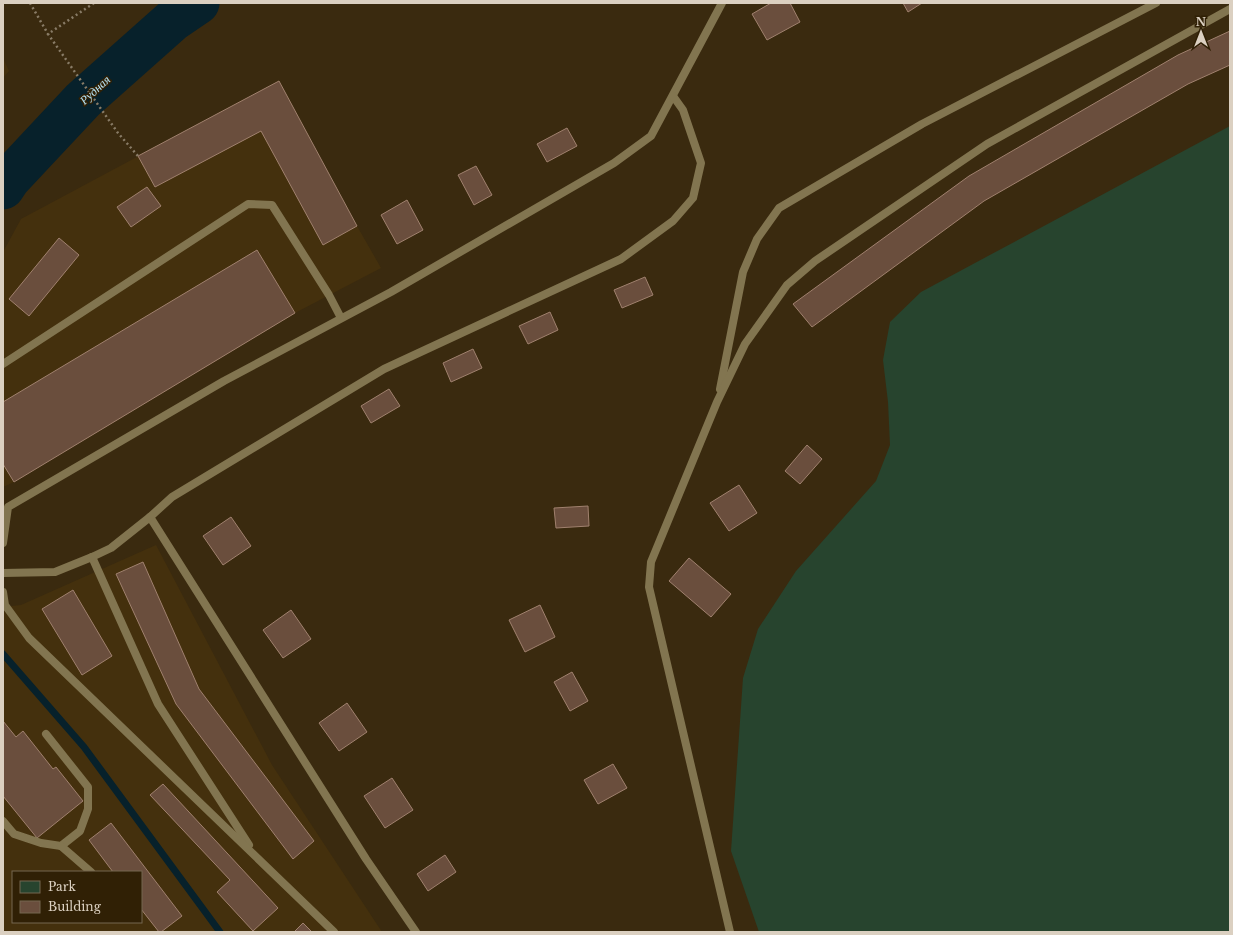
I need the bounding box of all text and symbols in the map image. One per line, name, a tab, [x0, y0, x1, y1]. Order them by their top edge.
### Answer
north arrow	[1181, 12, 1221, 52]
text: N	[1196, 15, 1207, 29]
water label: Рудная	[76, 72, 113, 108]
legend	[12, 871, 142, 923]
text: Park	[48, 879, 76, 894]
text: Building	[48, 899, 102, 914]

